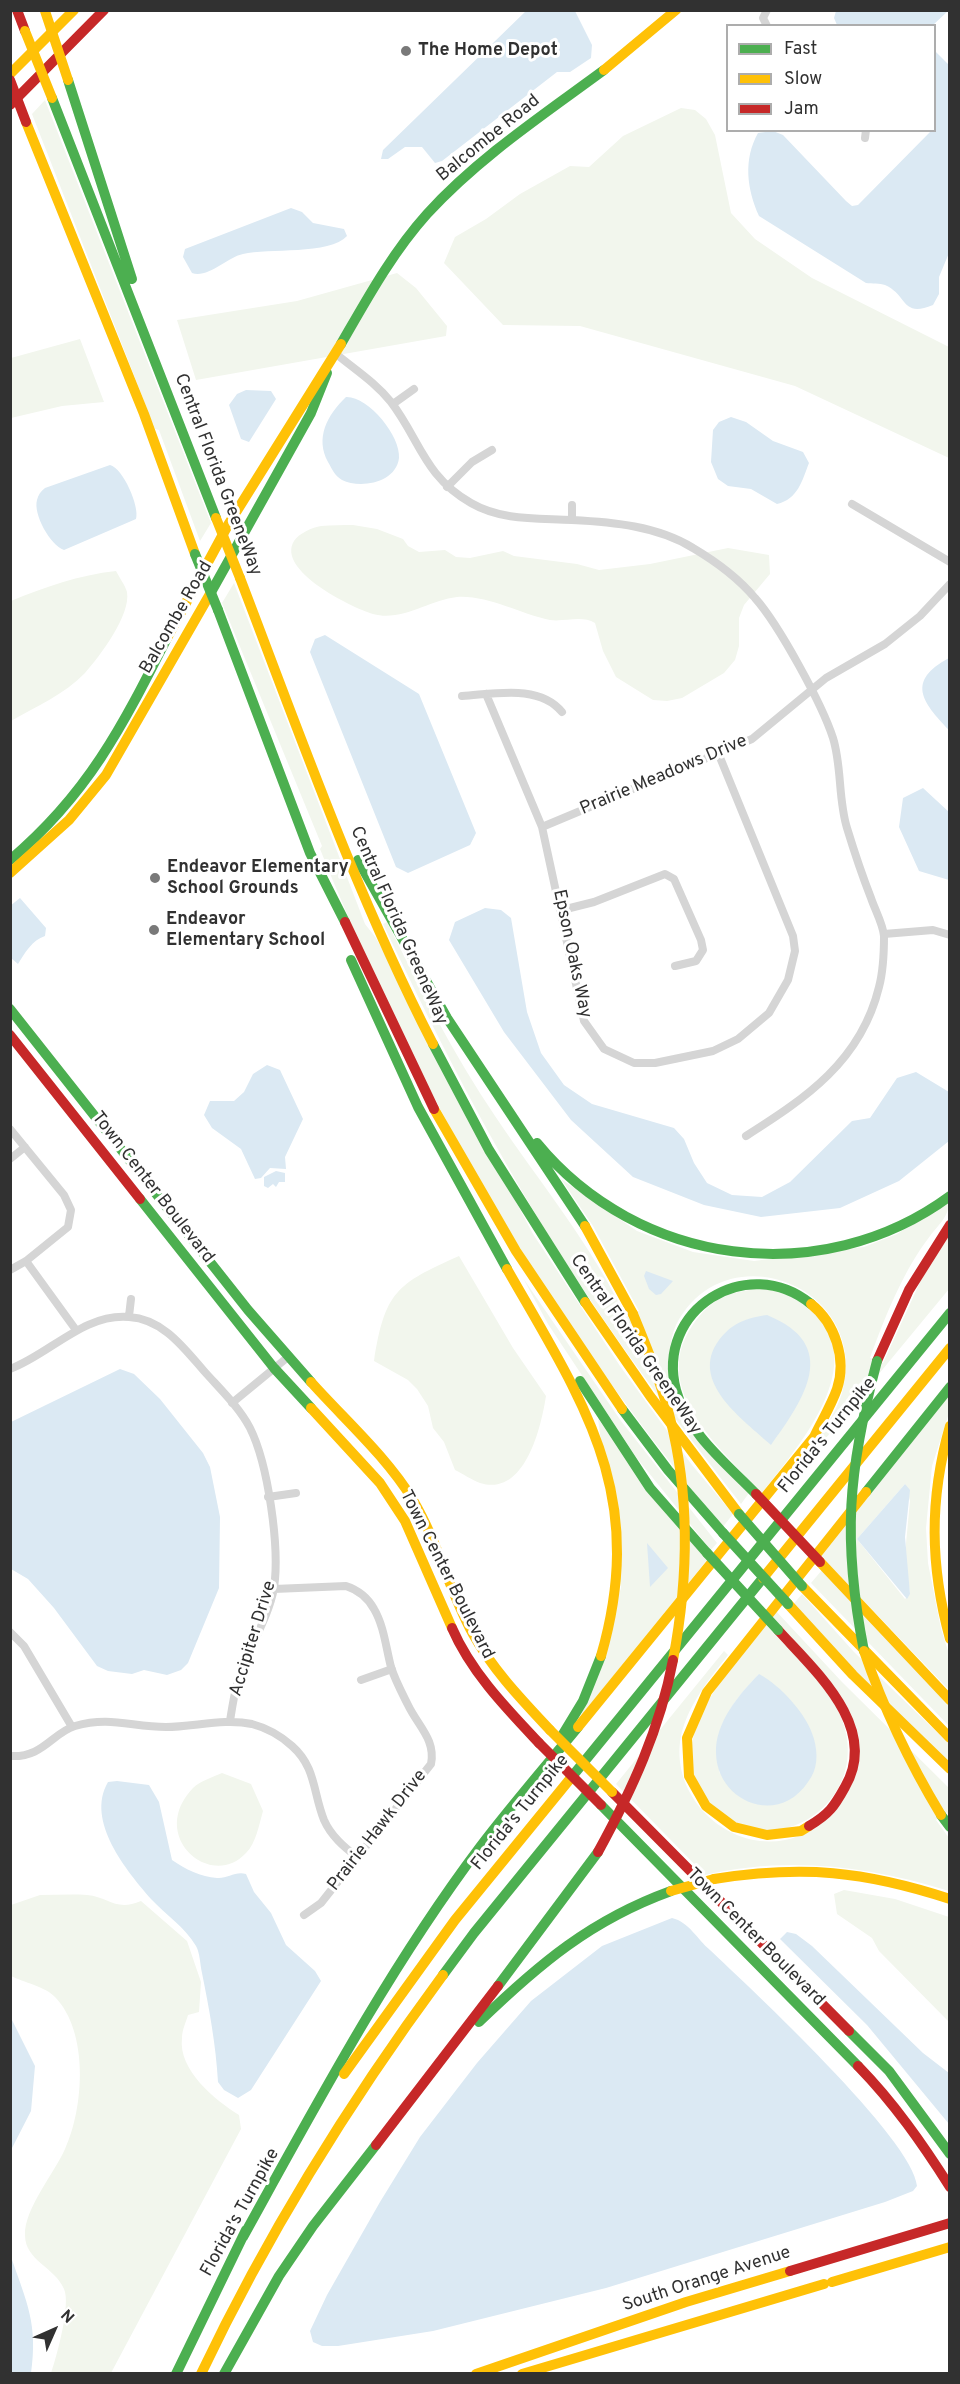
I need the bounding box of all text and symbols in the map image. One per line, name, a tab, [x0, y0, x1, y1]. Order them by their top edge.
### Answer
legend	[726, 24, 936, 132]
text: Fast	[784, 38, 817, 61]
place label: The Home Depot	[418, 40, 558, 62]
marker: The Home Depot	[399, 44, 413, 58]
text: Slow	[784, 68, 822, 91]
street label: Balcombe Road	[433, 91, 545, 187]
text: Jam	[784, 98, 819, 121]
street label: Central Florida GreeneWay	[168, 371, 266, 579]
street label: Balcombe Road	[136, 558, 218, 678]
street label: Prairie Meadows Drive	[577, 731, 751, 821]
street label: Central Florida GreeneWay	[344, 823, 452, 1029]
place label: Endeavor Elementary School Grounds	[167, 857, 349, 900]
marker: Endeavor Elementary School Grounds	[148, 871, 162, 885]
street label: Epson Oaks Way	[547, 888, 595, 1020]
place label: Endeavor Elementary School	[166, 909, 325, 952]
marker: Endeavor Elementary School	[147, 923, 161, 937]
street label: Town Center Boulevard	[86, 1108, 218, 1268]
street label: Central Florida GreeneWay	[565, 1251, 705, 1439]
street label: Florida's Turnpike	[775, 1374, 881, 1498]
street label: Town Center Boulevard	[394, 1487, 498, 1663]
street label: Accipiter Drive	[226, 1579, 282, 1699]
street label: Florida's Turnpike	[468, 1751, 574, 1875]
street label: Prairie Hawk Drive	[324, 1766, 432, 1896]
street label: Town Center Boulevard	[681, 1864, 829, 2012]
street label: Florida's Turnpike	[197, 2145, 285, 2281]
street label: South Orange Avenue	[620, 2243, 794, 2317]
north arrow	[24, 2300, 84, 2360]
text: N	[56, 2306, 78, 2328]

